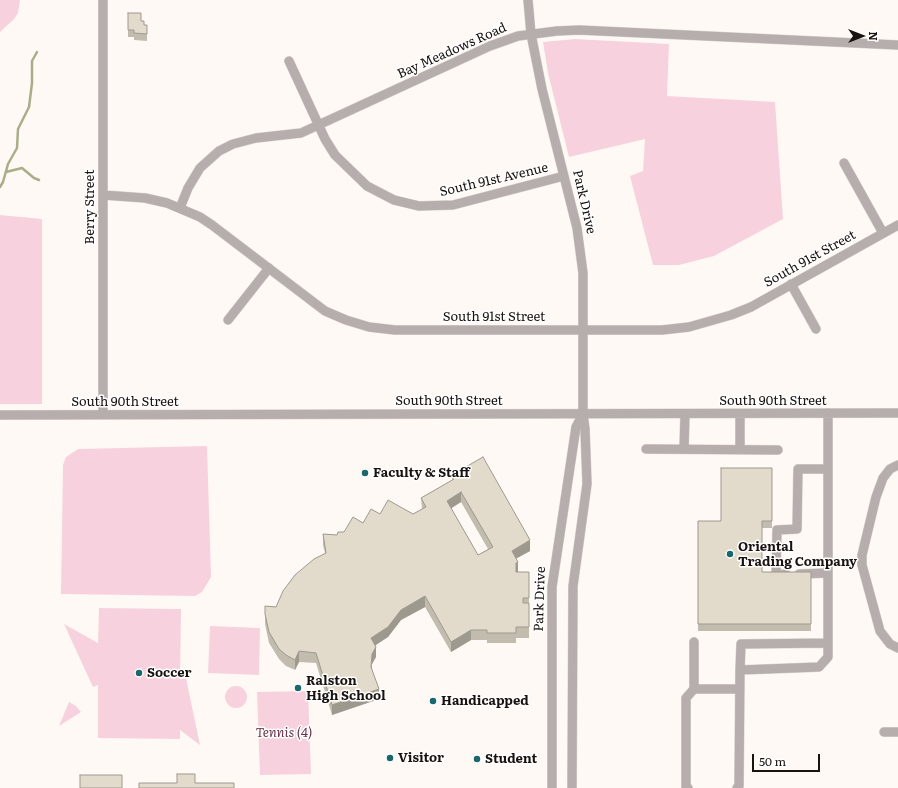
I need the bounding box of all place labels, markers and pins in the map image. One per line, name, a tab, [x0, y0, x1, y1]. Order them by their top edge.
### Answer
place label: Faculty & Staff	[373, 465, 470, 481]
marker: Faculty & Staff	[360, 468, 370, 478]
place label: Oriental Trading Company	[738, 539, 857, 570]
marker: Oriental Trading Company	[725, 549, 735, 559]
place label: Soccer	[147, 665, 191, 681]
marker: Soccer	[134, 668, 144, 678]
place label: Ralston High School	[306, 673, 386, 704]
marker: Ralston High School	[293, 683, 303, 693]
place label: Handicapped	[441, 693, 529, 709]
marker: Handicapped	[428, 696, 438, 706]
place label: Visitor	[398, 750, 444, 766]
place label: Student	[485, 751, 537, 767]
marker: Visitor	[385, 753, 395, 763]
marker: Student	[472, 754, 482, 764]

